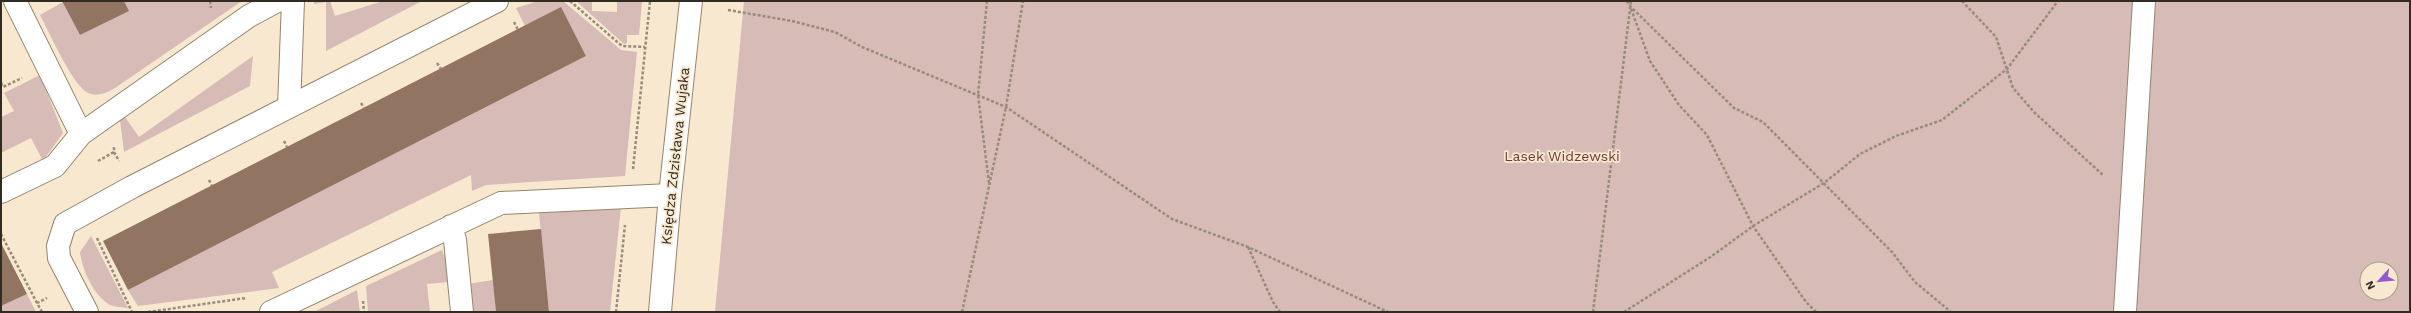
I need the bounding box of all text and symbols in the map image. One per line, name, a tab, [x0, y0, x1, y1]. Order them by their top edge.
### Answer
street label: Księdza Zdzisława Wujaka	[658, 66, 692, 246]
park label: Lasek Widzewski	[1504, 148, 1620, 164]
north arrow	[2359, 261, 2399, 301]
text: N	[2363, 279, 2378, 292]

